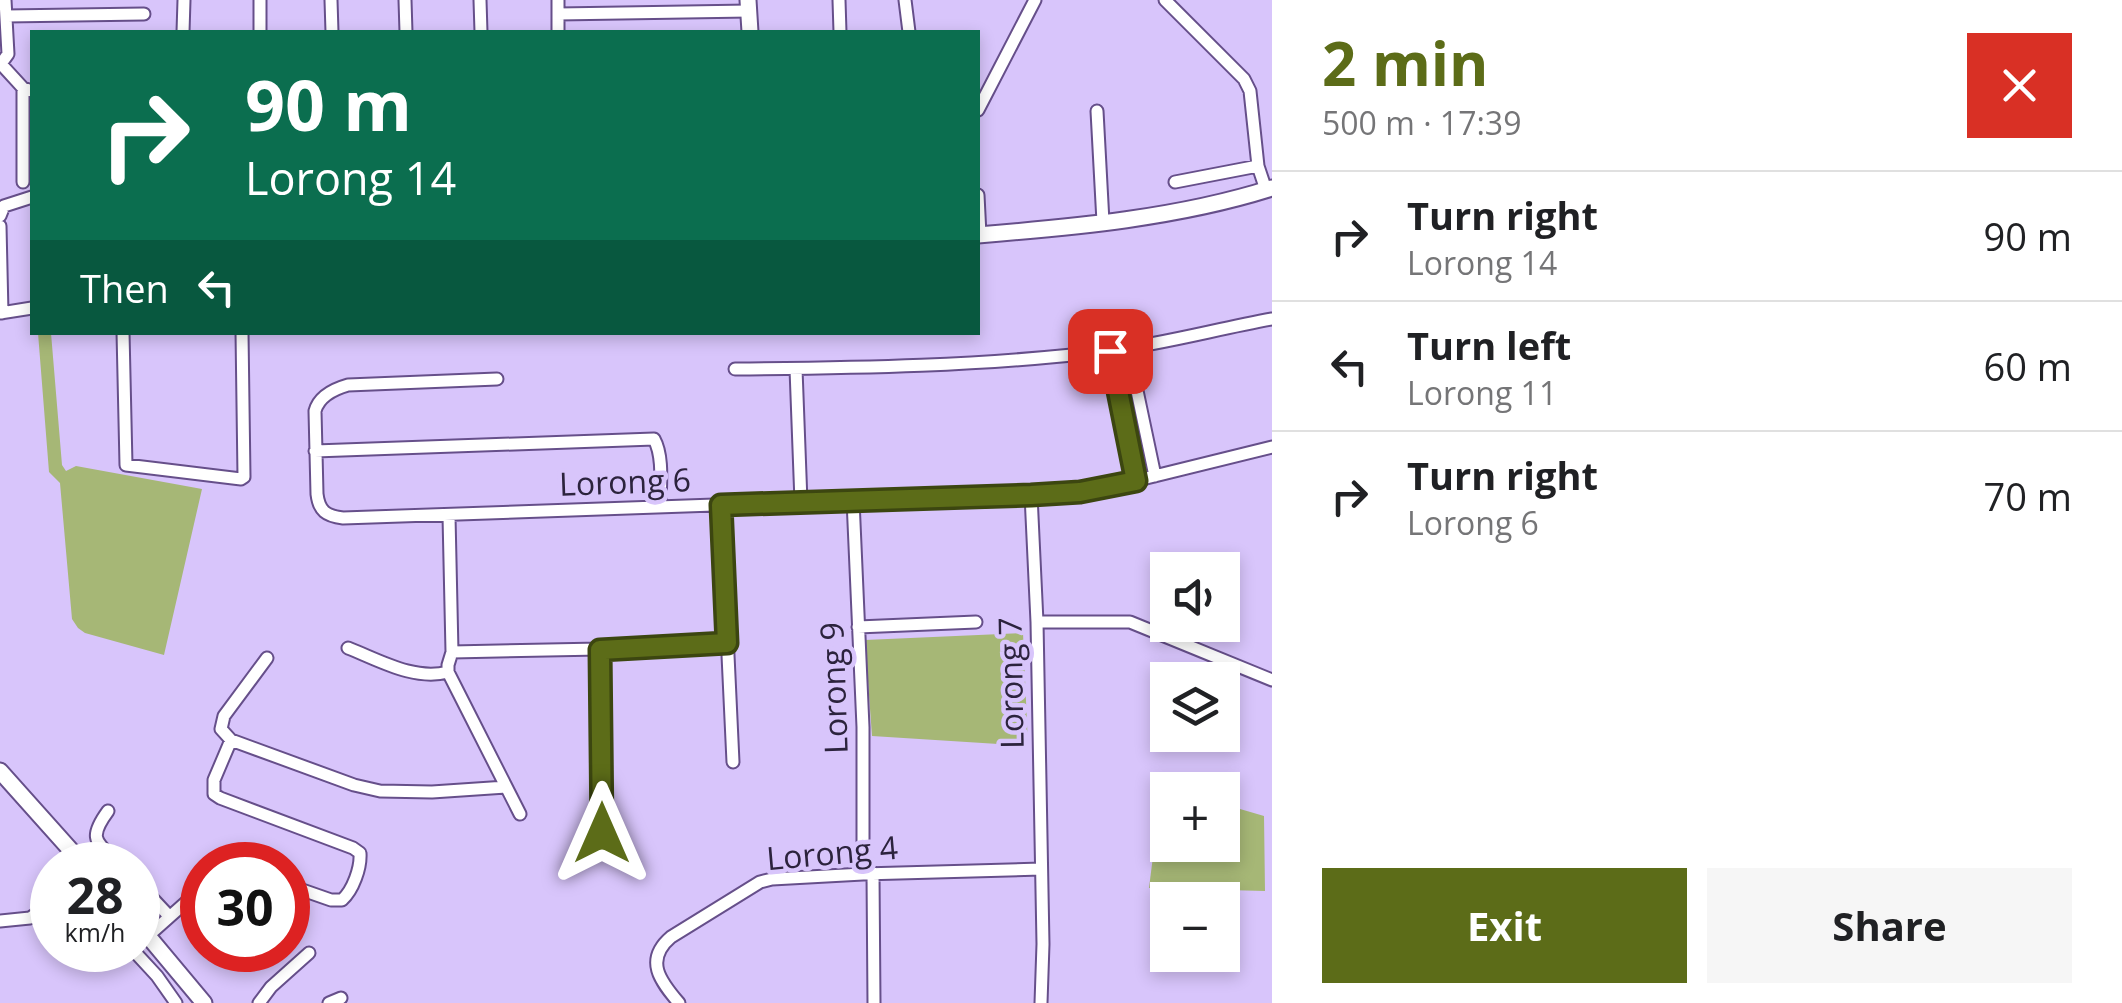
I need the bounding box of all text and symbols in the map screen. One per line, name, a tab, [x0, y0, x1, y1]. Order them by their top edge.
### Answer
text: 2 min	[1322, 22, 1489, 104]
button: close	[1967, 33, 2072, 138]
text: 90 m	[245, 56, 412, 152]
icon: right	[80, 70, 210, 200]
text: 500 m · 17:39	[1322, 101, 1521, 144]
text: Lorong 14	[245, 147, 456, 208]
text: Turn right	[1407, 189, 1598, 241]
icon: right	[1322, 209, 1377, 264]
text: 90 m	[1983, 210, 2072, 262]
text: Lorong 14	[1407, 241, 1557, 284]
icon: left	[189, 260, 244, 315]
text: Then	[80, 262, 169, 314]
pin	[1068, 309, 1153, 394]
text: Turn left	[1407, 319, 1571, 371]
icon: arrive	[1083, 324, 1138, 379]
icon: left	[1322, 339, 1377, 394]
text: 60 m	[1983, 340, 2072, 392]
text: Lorong 11	[1407, 371, 1557, 414]
text: Turn right	[1407, 449, 1598, 501]
street label: Lorong 6	[558, 457, 692, 505]
icon: right	[1322, 469, 1377, 524]
text: 70 m	[1983, 470, 2072, 522]
text: Lorong 6	[1407, 501, 1539, 544]
map controls	[1150, 552, 1240, 972]
button: sound	[1150, 552, 1240, 642]
street label: Lorong 7	[987, 617, 1033, 749]
street label: Lorong 9	[809, 621, 857, 755]
button: layers	[1150, 662, 1240, 752]
button: +	[1150, 772, 1240, 862]
position arrow	[550, 781, 654, 885]
street label: Lorong 4	[764, 825, 900, 879]
speed limit sign: 30	[180, 842, 310, 972]
text: 28	[66, 861, 124, 929]
button: Exit	[1322, 868, 1687, 983]
button: Share	[1707, 868, 2072, 983]
button: −	[1150, 882, 1240, 972]
text: km/h	[65, 915, 125, 949]

